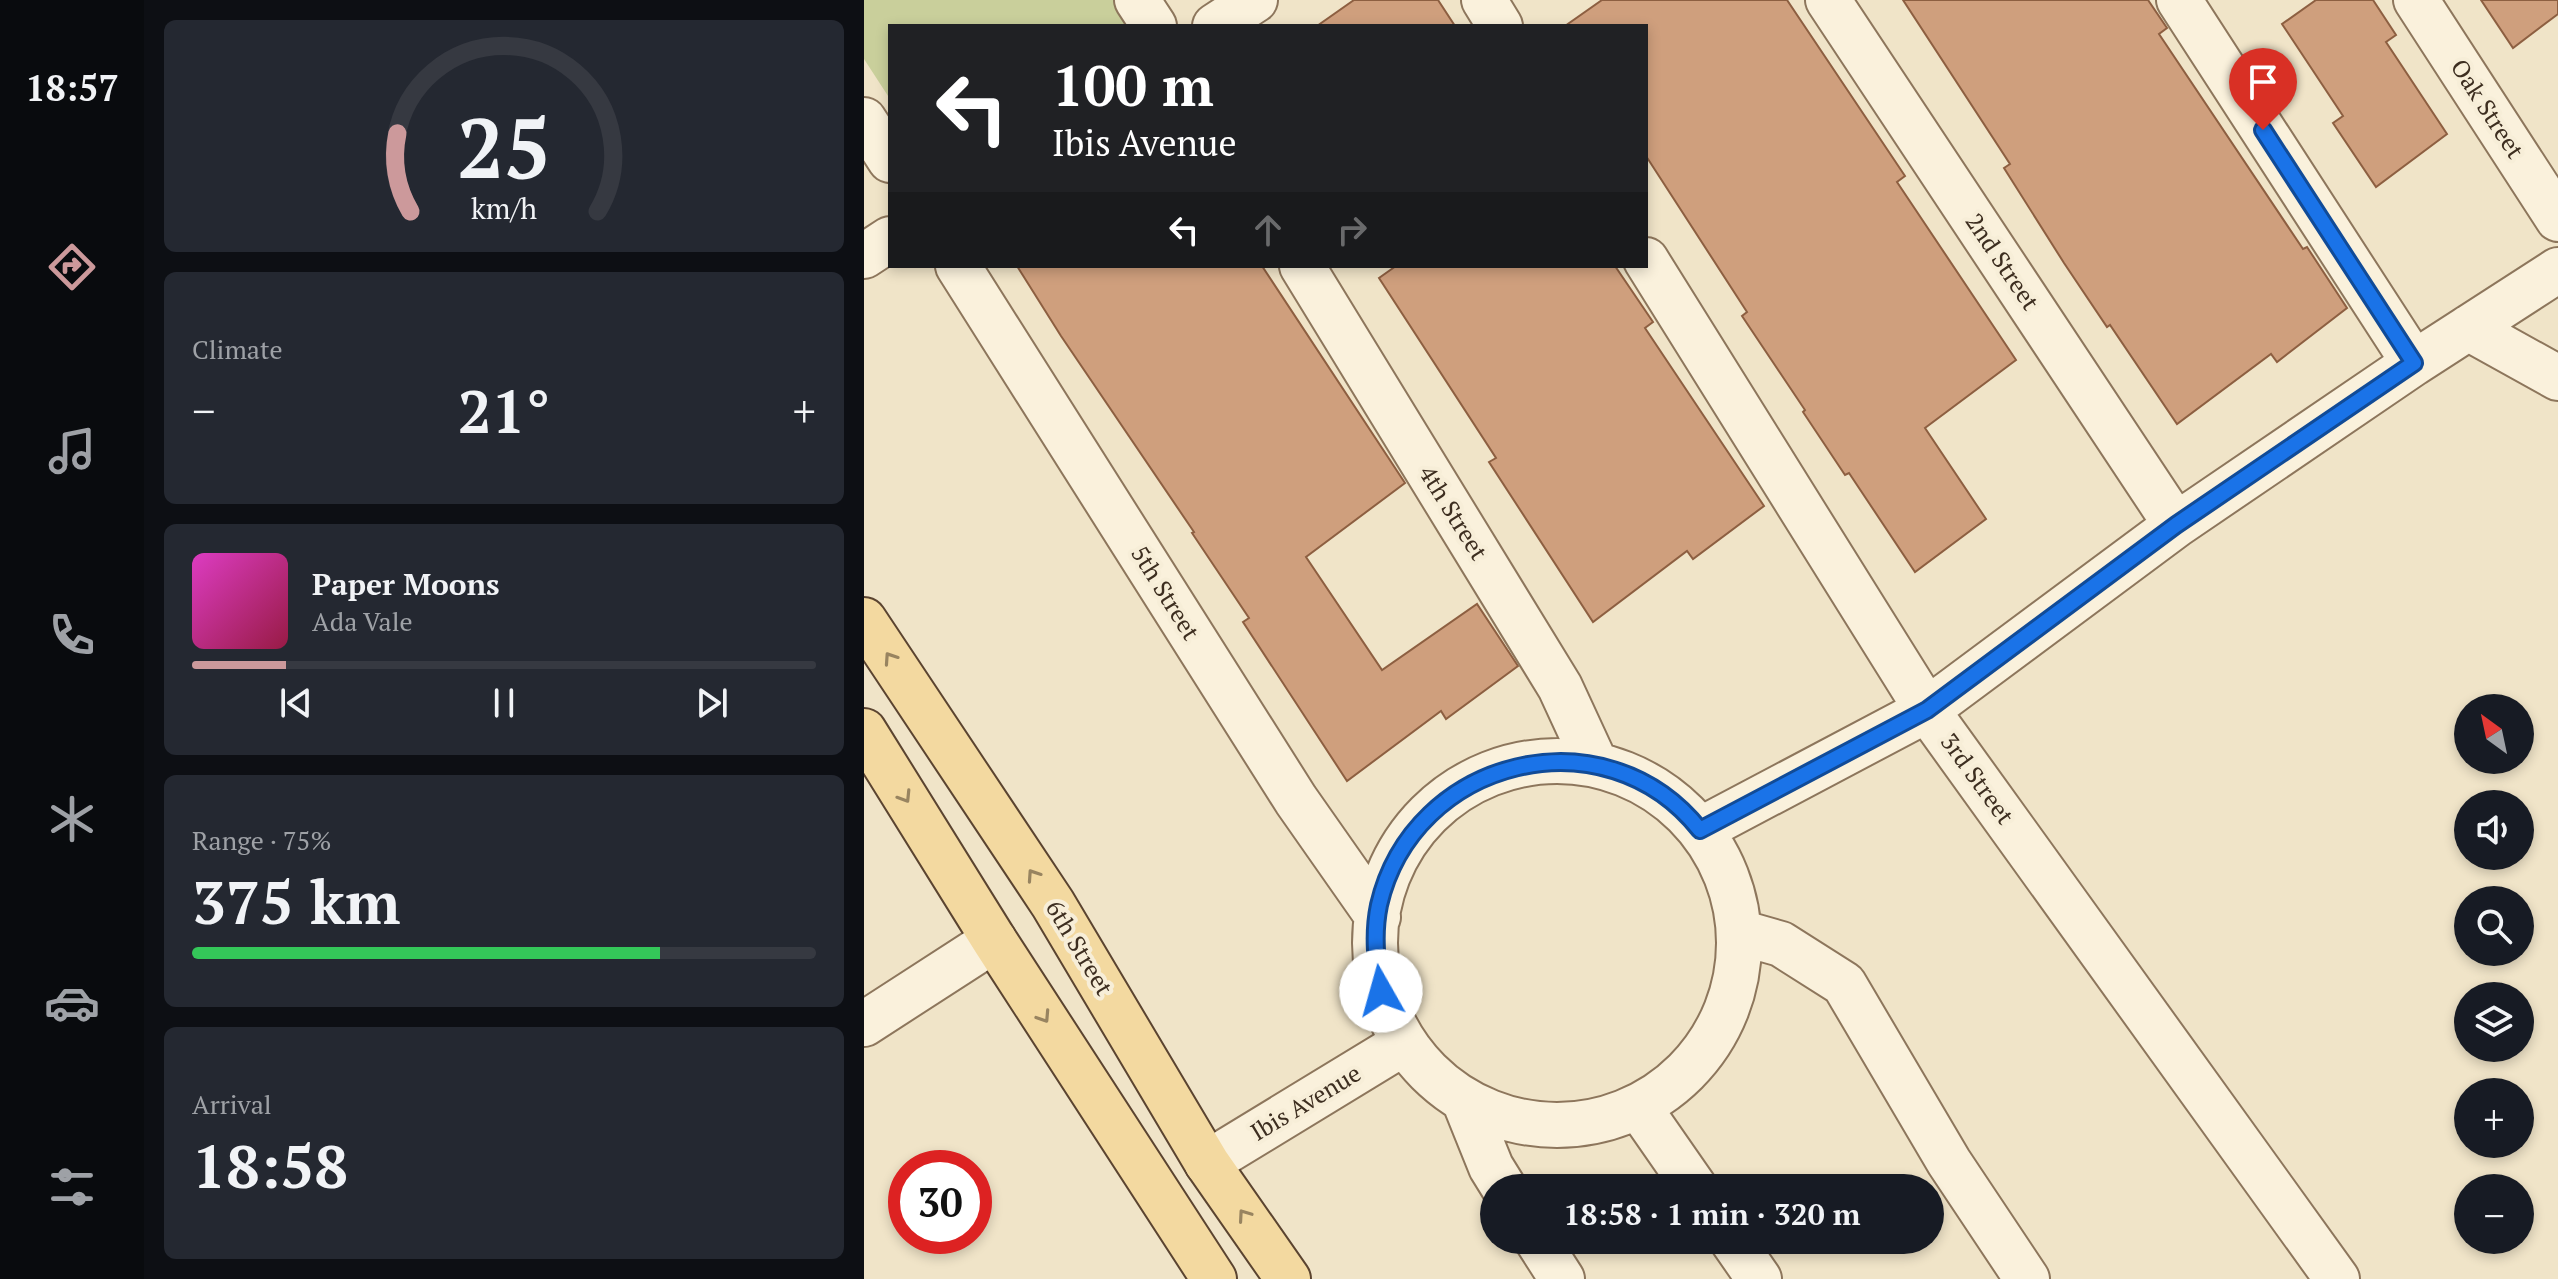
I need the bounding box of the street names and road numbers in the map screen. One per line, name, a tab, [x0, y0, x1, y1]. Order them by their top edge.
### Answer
street label: Oak Street	[2444, 53, 2532, 164]
street label: 2nd Street	[1959, 207, 2047, 316]
street label: 4th Street	[1412, 459, 1495, 566]
street label: 5th Street	[1124, 539, 1207, 646]
street label: 3rd Street	[1934, 726, 2022, 830]
street label: 6th Street	[1039, 894, 1121, 1001]
street label: Ibis Avenue	[1244, 1057, 1366, 1148]

